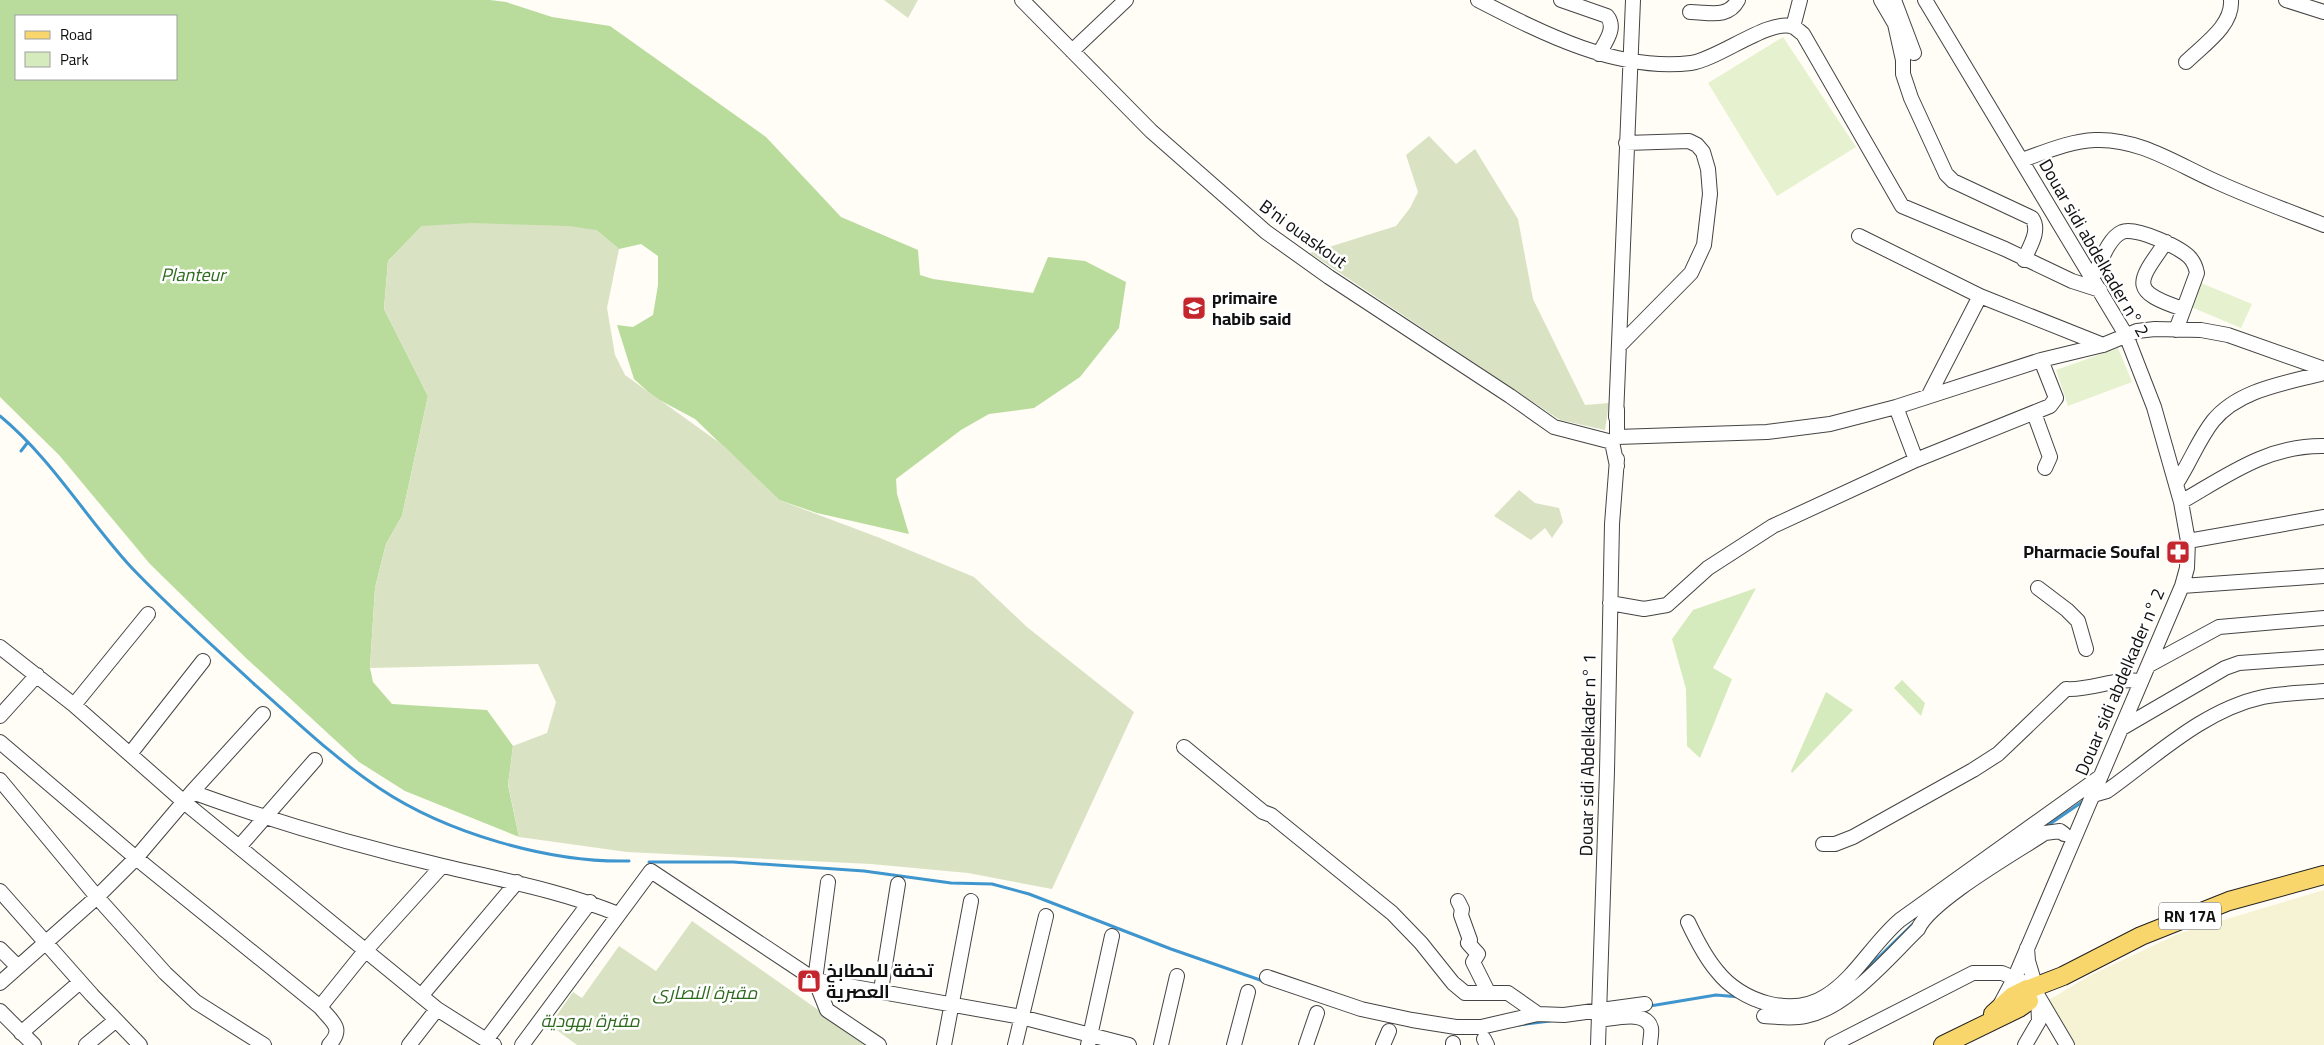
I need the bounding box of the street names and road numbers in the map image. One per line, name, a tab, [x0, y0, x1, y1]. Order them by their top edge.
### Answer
street label: Douar sidi abdelkader n° 2	[2030, 152, 2159, 343]
street label: B'ni ouaskout	[1252, 190, 1355, 278]
street label: Douar sidi abdelkader n° 2	[2065, 583, 2174, 781]
street label: Douar sidi Abdelkader n° 1	[1569, 653, 1606, 857]
road number: RN 17A	[2159, 902, 2221, 929]

